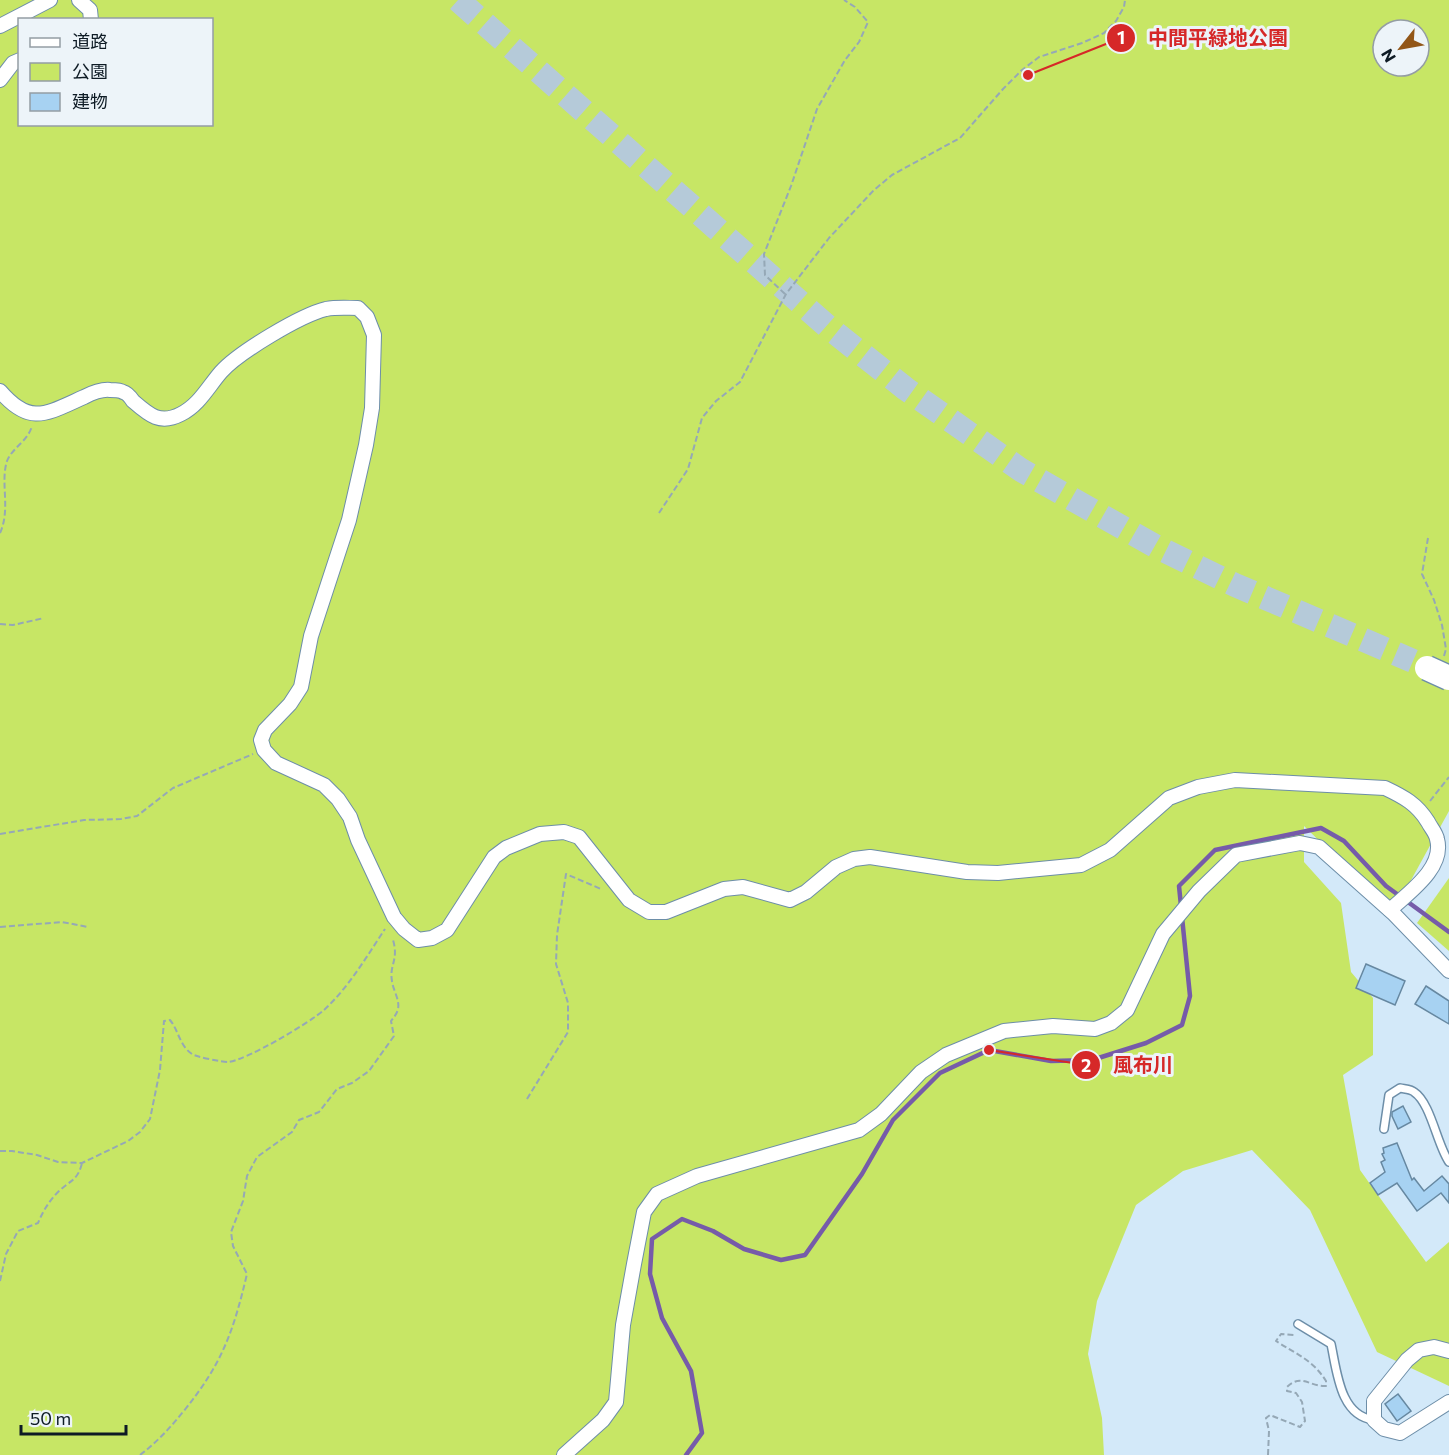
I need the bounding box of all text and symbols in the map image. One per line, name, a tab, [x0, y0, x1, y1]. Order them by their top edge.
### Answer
legend	[18, 18, 213, 126]
north arrow	[1371, 18, 1431, 78]
callout: 中間平緑地公園	[1106, 19, 1300, 57]
text: 中間平緑地公園	[1148, 25, 1288, 49]
text: 1	[1117, 26, 1125, 48]
text: 道路	[72, 30, 108, 52]
text: N	[1376, 46, 1399, 66]
text: 公園	[72, 60, 108, 82]
text: 建物	[72, 90, 108, 112]
callout: 風布川	[1071, 1046, 1185, 1084]
text: 風布川	[1113, 1052, 1173, 1076]
text: 2	[1081, 1054, 1091, 1076]
scale bar	[21, 1398, 126, 1436]
text: 50 m	[30, 1407, 71, 1429]

